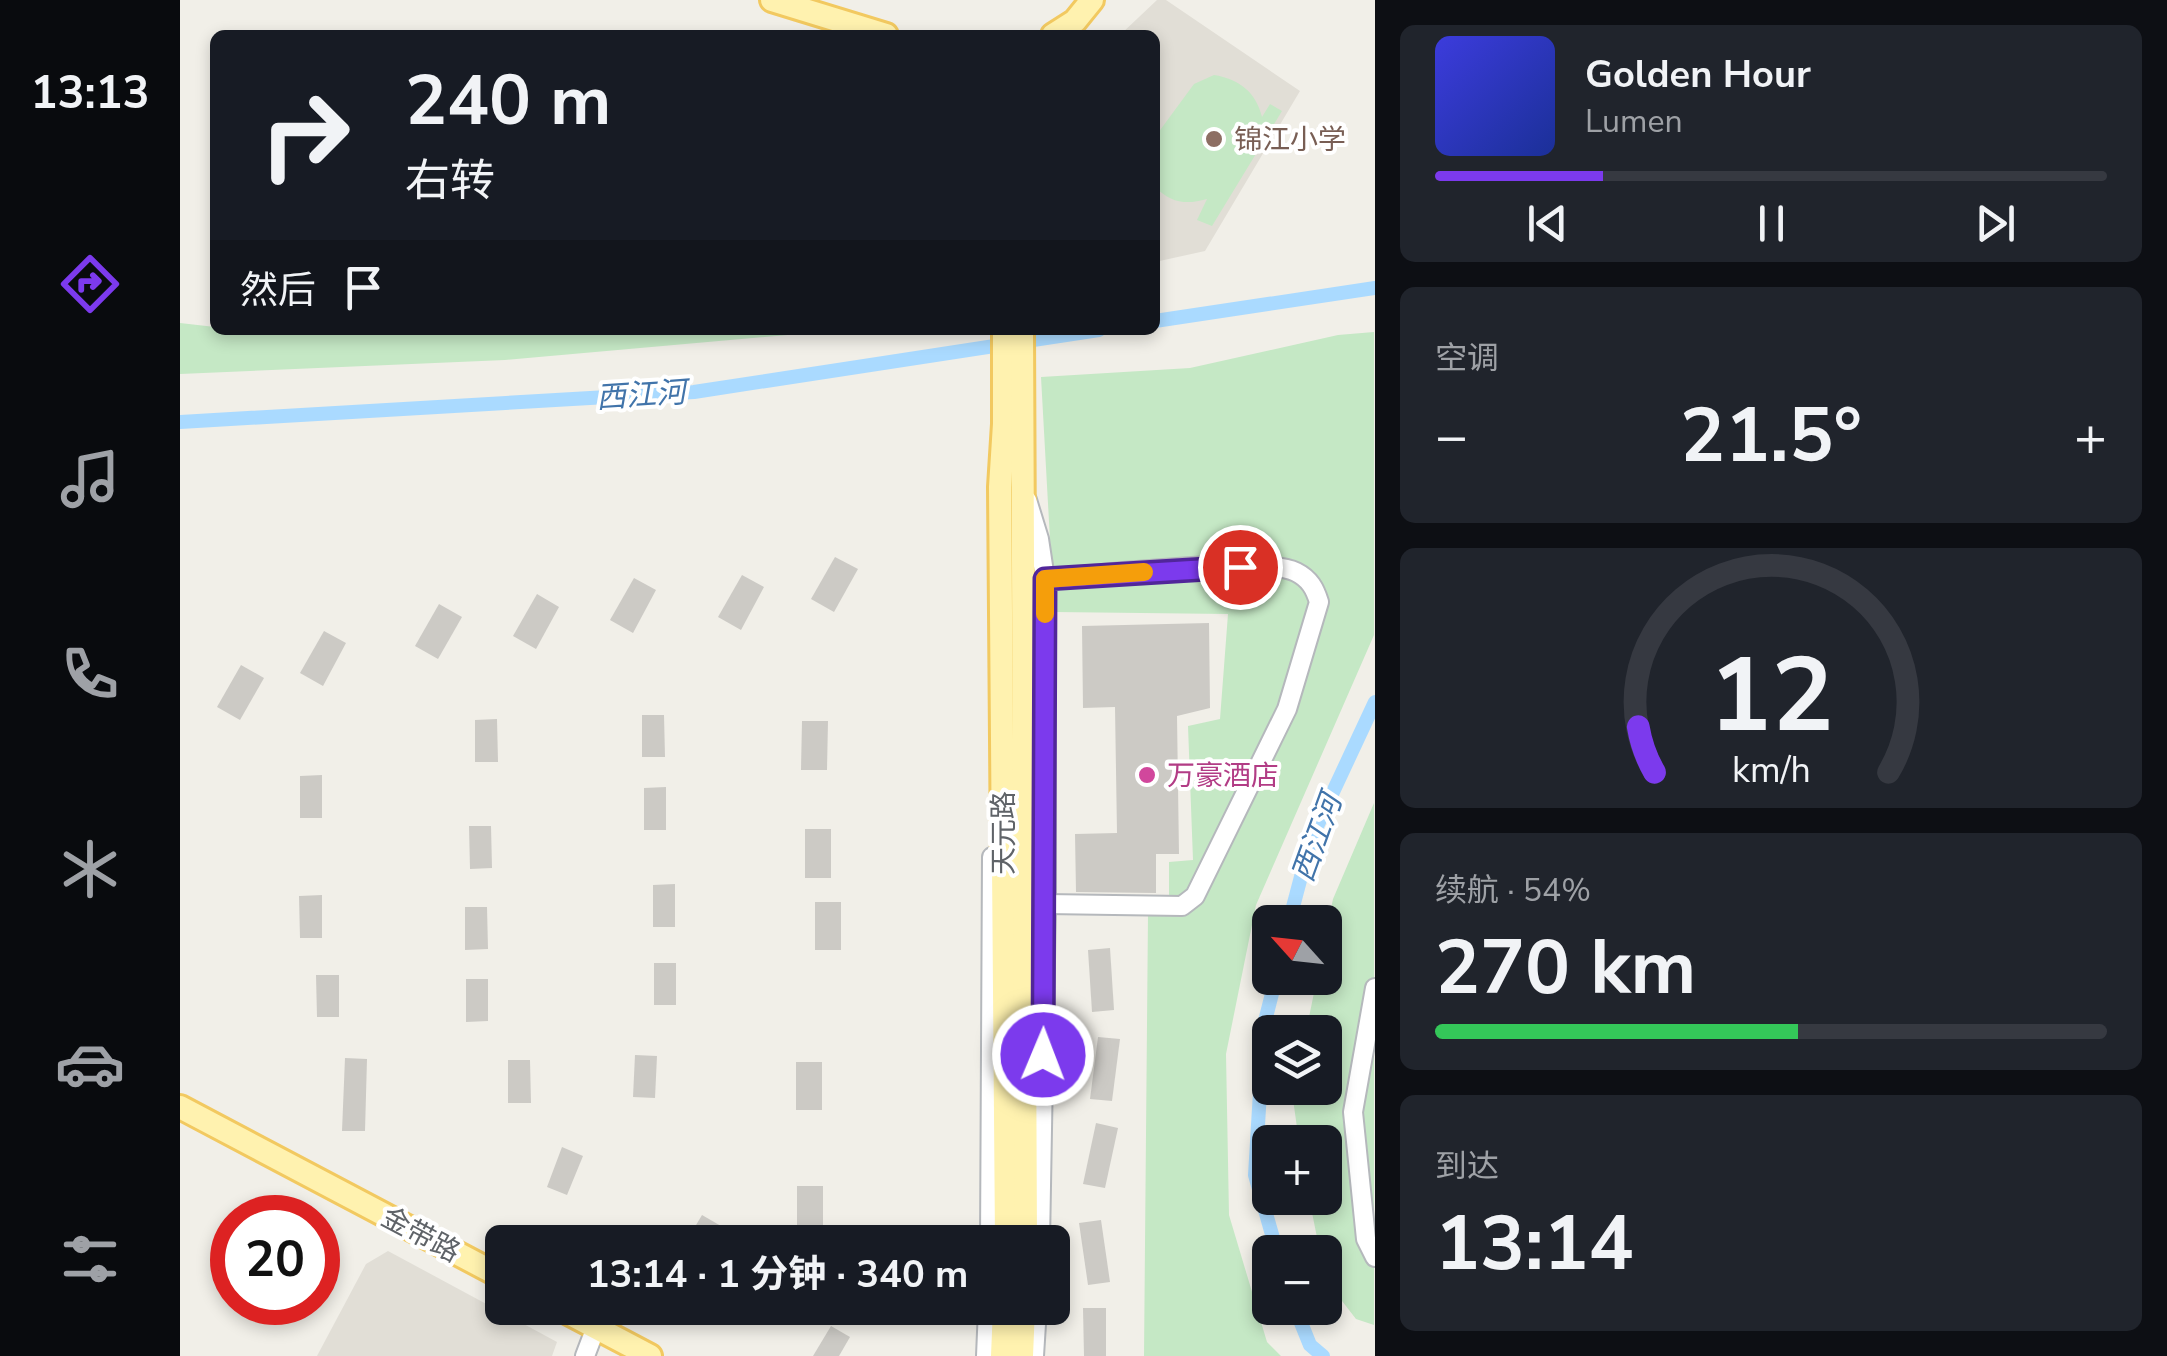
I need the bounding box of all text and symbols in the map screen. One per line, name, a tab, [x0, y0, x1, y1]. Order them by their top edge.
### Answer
text: Golden Hour	[1585, 49, 1811, 100]
text: 240 m	[405, 53, 611, 149]
text: 13:13	[30, 63, 150, 124]
icon: right	[240, 70, 370, 200]
text: Lumen	[1585, 100, 1683, 143]
place label: 锦江小学	[1234, 121, 1346, 159]
marker: 锦江小学	[1203, 128, 1225, 150]
text: 右转	[405, 151, 495, 212]
icon: previous	[1520, 196, 1575, 251]
icon: pause	[1744, 196, 1799, 251]
icon: next	[1968, 196, 2023, 251]
icon: directions	[55, 249, 125, 319]
icon: arrive	[336, 260, 391, 315]
text: 然后	[240, 265, 316, 316]
text: 空调	[1435, 337, 1499, 380]
water label: 西江河	[595, 372, 692, 419]
text: 21.5°	[1680, 385, 1862, 487]
text: −	[1435, 399, 1468, 474]
text: +	[2074, 399, 2107, 474]
icon: music	[55, 444, 125, 514]
pin	[1198, 525, 1283, 610]
icon: arrive	[1213, 540, 1268, 595]
text: 12	[1709, 625, 1833, 767]
icon: phone	[55, 639, 125, 709]
text: km/h	[1732, 746, 1810, 795]
place label: 万豪酒店	[1167, 757, 1279, 795]
marker: 万豪酒店	[1136, 764, 1158, 786]
water label: 西江河	[1283, 784, 1354, 887]
street label: 天元路	[985, 791, 1023, 875]
icon: climate	[55, 834, 125, 904]
text: 续航 · 54%	[1435, 869, 1591, 912]
north arrow	[1252, 905, 1342, 995]
map controls	[1252, 905, 1342, 1325]
text: 270 km	[1435, 917, 1696, 1019]
position arrow	[991, 1003, 1095, 1107]
button: layers	[1252, 1015, 1342, 1105]
icon: car	[55, 1029, 125, 1099]
button: +	[1252, 1125, 1342, 1215]
text: 到达	[1435, 1145, 1499, 1188]
text: 13:14	[1435, 1193, 1634, 1295]
speed limit sign: 20	[210, 1195, 340, 1325]
street label: 金带路	[375, 1198, 467, 1271]
icon: filters	[55, 1224, 125, 1294]
button: −	[1252, 1235, 1342, 1325]
text: 13:14 · 1 分钟 · 340 m	[587, 1249, 968, 1300]

